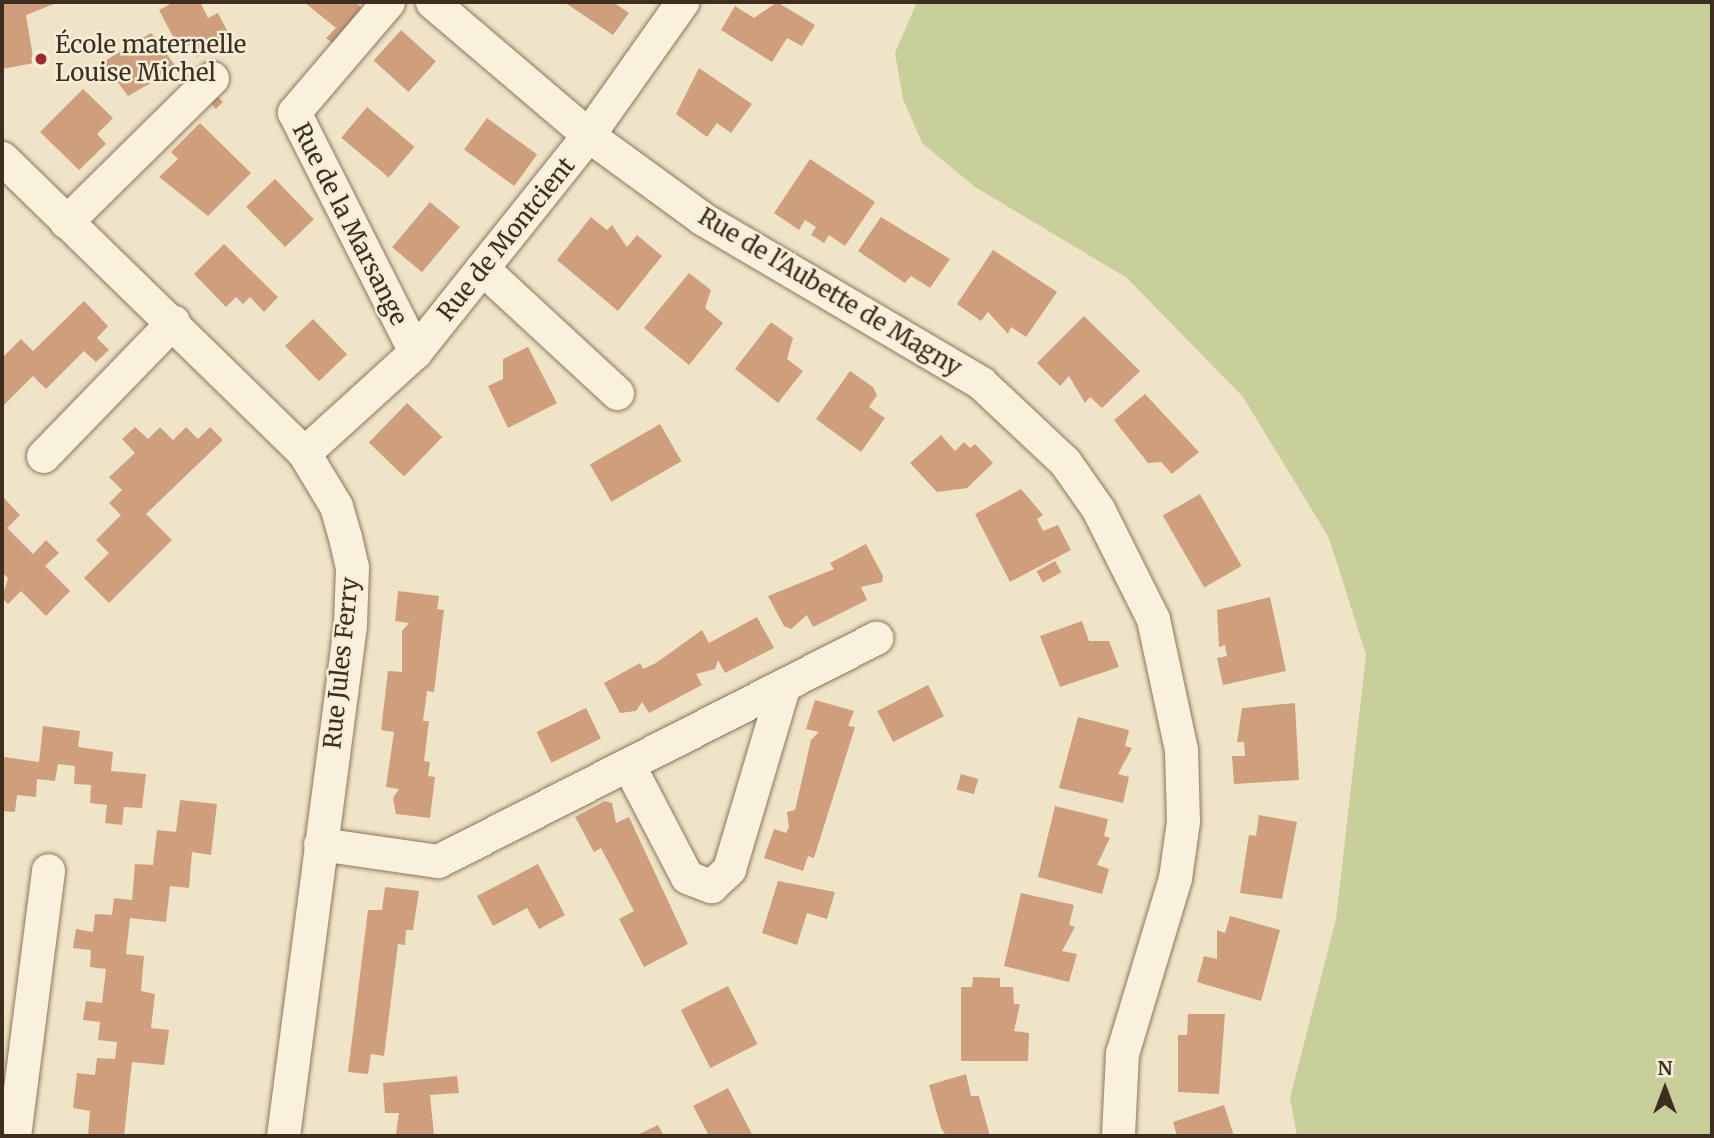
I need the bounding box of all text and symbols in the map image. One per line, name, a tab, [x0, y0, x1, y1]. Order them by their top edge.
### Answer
place label: École maternelle Louise Michel	[55, 31, 246, 87]
marker: École maternelle Louise Michel	[33, 51, 49, 67]
street label: Rue de la Marsange	[287, 118, 413, 330]
street label: Rue de Montcient	[431, 152, 581, 326]
street label: Rue de l'Aubette de Magny	[693, 202, 967, 382]
street label: Rue Jules Ferry	[318, 576, 364, 750]
north arrow	[1630, 1054, 1700, 1124]
text: N	[1657, 1056, 1673, 1080]

